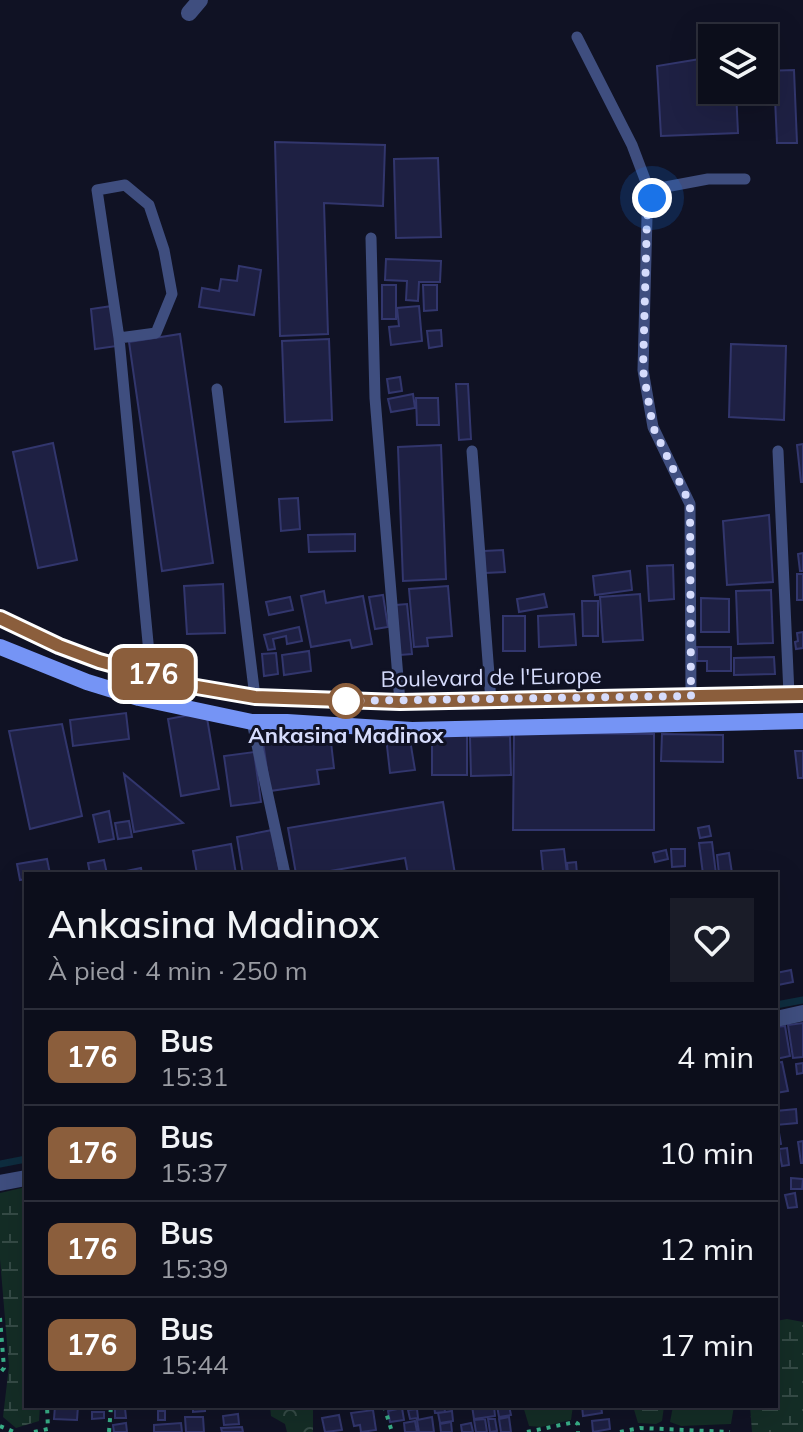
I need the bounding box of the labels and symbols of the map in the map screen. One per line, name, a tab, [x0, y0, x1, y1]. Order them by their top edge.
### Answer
your location	[632, 178, 672, 218]
line badge: 176	[107, 648, 199, 700]
street label: Boulevard de l'Europe	[380, 661, 602, 693]
marker: Ankasina Madinox	[329, 684, 363, 718]
place label: Ankasina Madinox	[248, 721, 445, 749]

